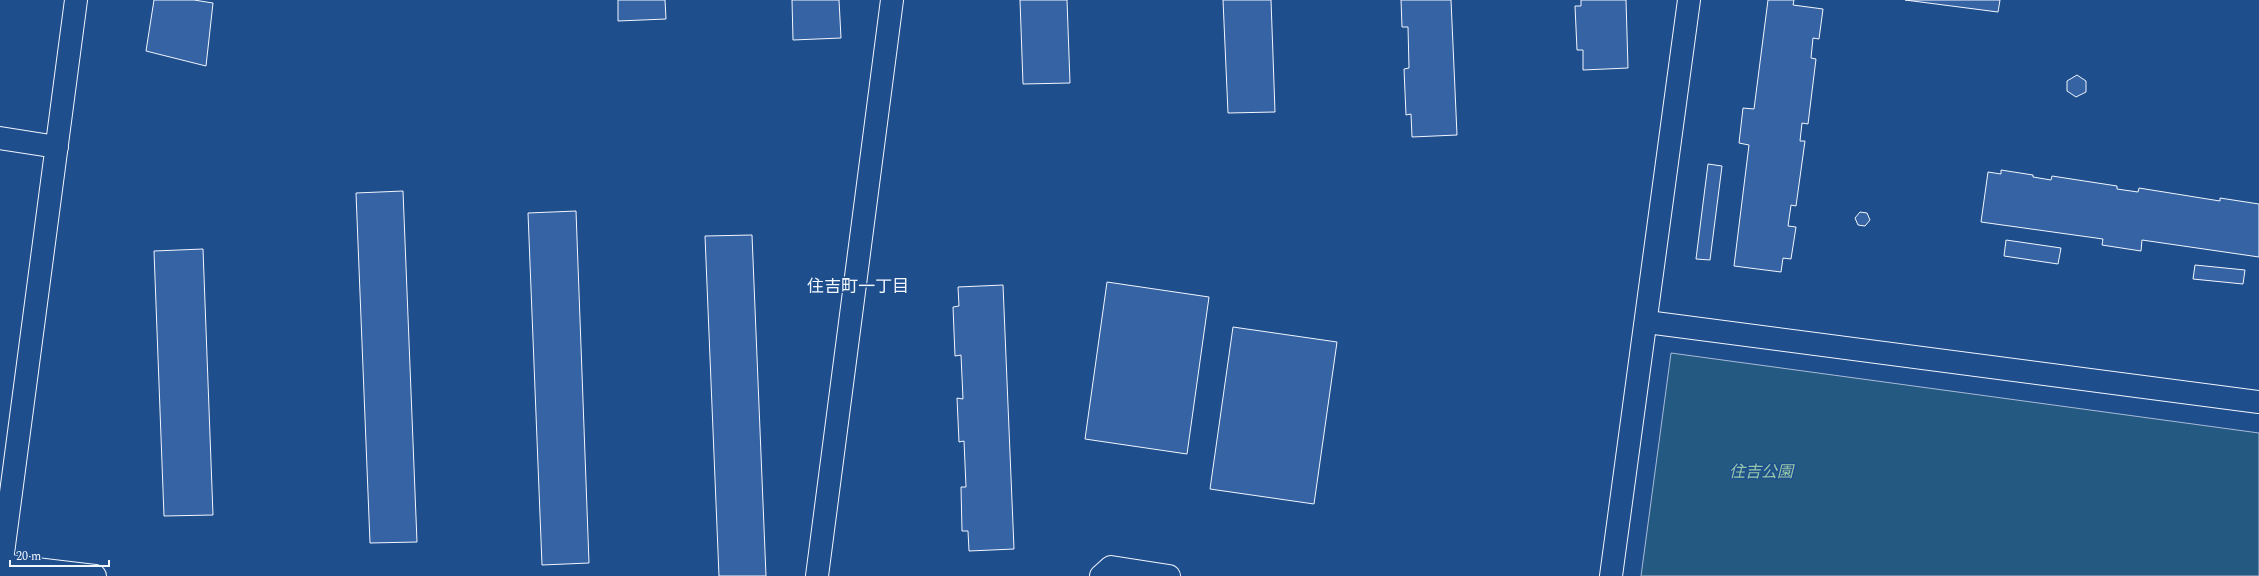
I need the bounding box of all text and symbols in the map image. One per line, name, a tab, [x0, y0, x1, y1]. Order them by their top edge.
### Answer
district label: 住吉町一丁目	[807, 274, 909, 300]
park label: 住吉公園	[1729, 460, 1795, 484]
scale bar	[10, 542, 109, 568]
text: 20 m	[16, 547, 41, 566]

